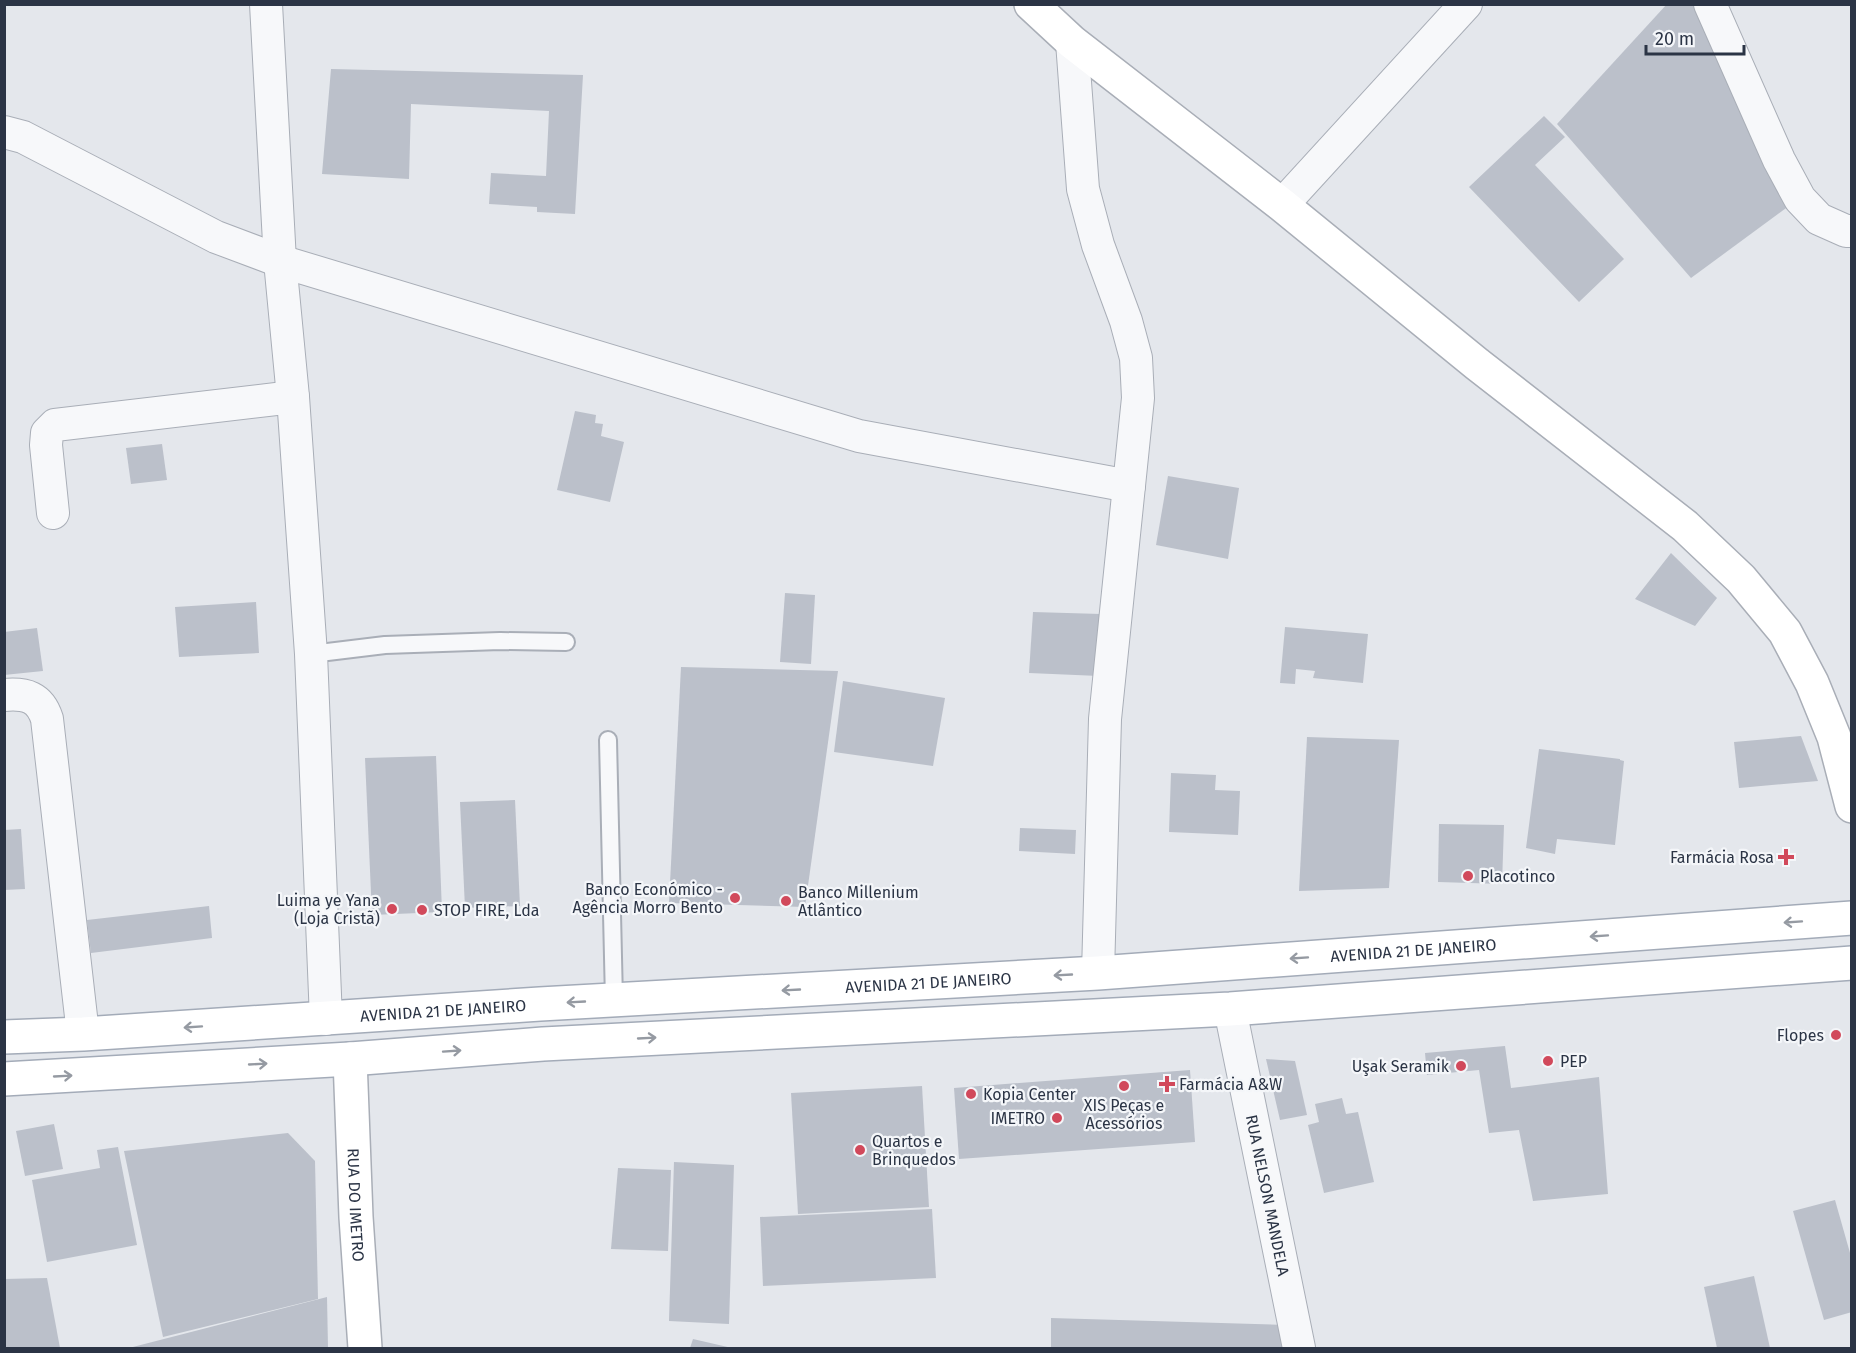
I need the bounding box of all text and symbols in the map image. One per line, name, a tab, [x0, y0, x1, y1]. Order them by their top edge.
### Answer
scale bar	[1646, 18, 1744, 56]
text: 20 m	[1655, 28, 1694, 50]
place label: Farmácia Rosa	[1670, 848, 1774, 867]
marker: Farmácia Rosa	[1779, 850, 1793, 864]
place label: Placotinco	[1480, 867, 1555, 886]
marker: Placotinco	[1461, 869, 1475, 883]
place label: Banco Económico - Agência Morro Bento	[573, 880, 723, 917]
place label: Banco Millenium Atlântico	[798, 883, 919, 920]
place label: Luima ye Yana (Loja Cristã)	[277, 891, 380, 928]
marker: Banco Económico - Agência Morro Bento	[728, 891, 742, 905]
marker: Banco Millenium Atlântico	[779, 894, 793, 908]
place label: STOP FIRE, Lda	[434, 901, 539, 920]
marker: Luima ye Yana (Loja Cristã)	[385, 902, 399, 916]
marker: STOP FIRE, Lda	[415, 903, 429, 917]
one-way arrow	[1784, 917, 1804, 928]
one-way arrow	[1589, 931, 1609, 942]
street label: AVENIDA 21 DE JANEIRO	[1330, 935, 1497, 966]
one-way arrow	[1290, 953, 1310, 964]
street label: AVENIDA 21 DE JANEIRO	[845, 969, 1012, 997]
one-way arrow	[1054, 969, 1074, 980]
one-way arrow	[782, 985, 802, 996]
street label: AVENIDA 21 DE JANEIRO	[360, 996, 527, 1026]
one-way arrow	[566, 997, 586, 1008]
one-way arrow	[183, 1022, 203, 1033]
place label: Flopes	[1777, 1026, 1824, 1045]
marker: Flopes	[1829, 1028, 1843, 1042]
one-way arrow	[636, 1033, 656, 1044]
one-way arrow	[442, 1045, 462, 1056]
place label: PEP	[1560, 1052, 1587, 1071]
marker: PEP	[1541, 1054, 1555, 1068]
place label: Uşak Seramik	[1352, 1057, 1450, 1077]
one-way arrow	[247, 1058, 267, 1069]
marker: Uşak Seramik	[1454, 1059, 1468, 1073]
one-way arrow	[52, 1070, 72, 1081]
place label: Farmácia A&W	[1179, 1075, 1282, 1094]
marker: Farmácia A&W	[1160, 1077, 1174, 1091]
marker: XIS Peças e Acessórios	[1117, 1079, 1131, 1093]
place label: Kopia Center	[983, 1085, 1076, 1104]
marker: Kopia Center	[964, 1087, 978, 1101]
place label: XIS Peças e Acessórios	[1084, 1096, 1164, 1133]
place label: IMETRO	[990, 1109, 1045, 1128]
marker: IMETRO	[1050, 1111, 1064, 1125]
street label: RUA NELSON MANDELA	[1242, 1113, 1293, 1278]
place label: Quartos e Brinquedos	[872, 1132, 956, 1169]
marker: Quartos e Brinquedos	[853, 1143, 867, 1157]
street label: RUA DO IMETRO	[343, 1148, 368, 1262]

